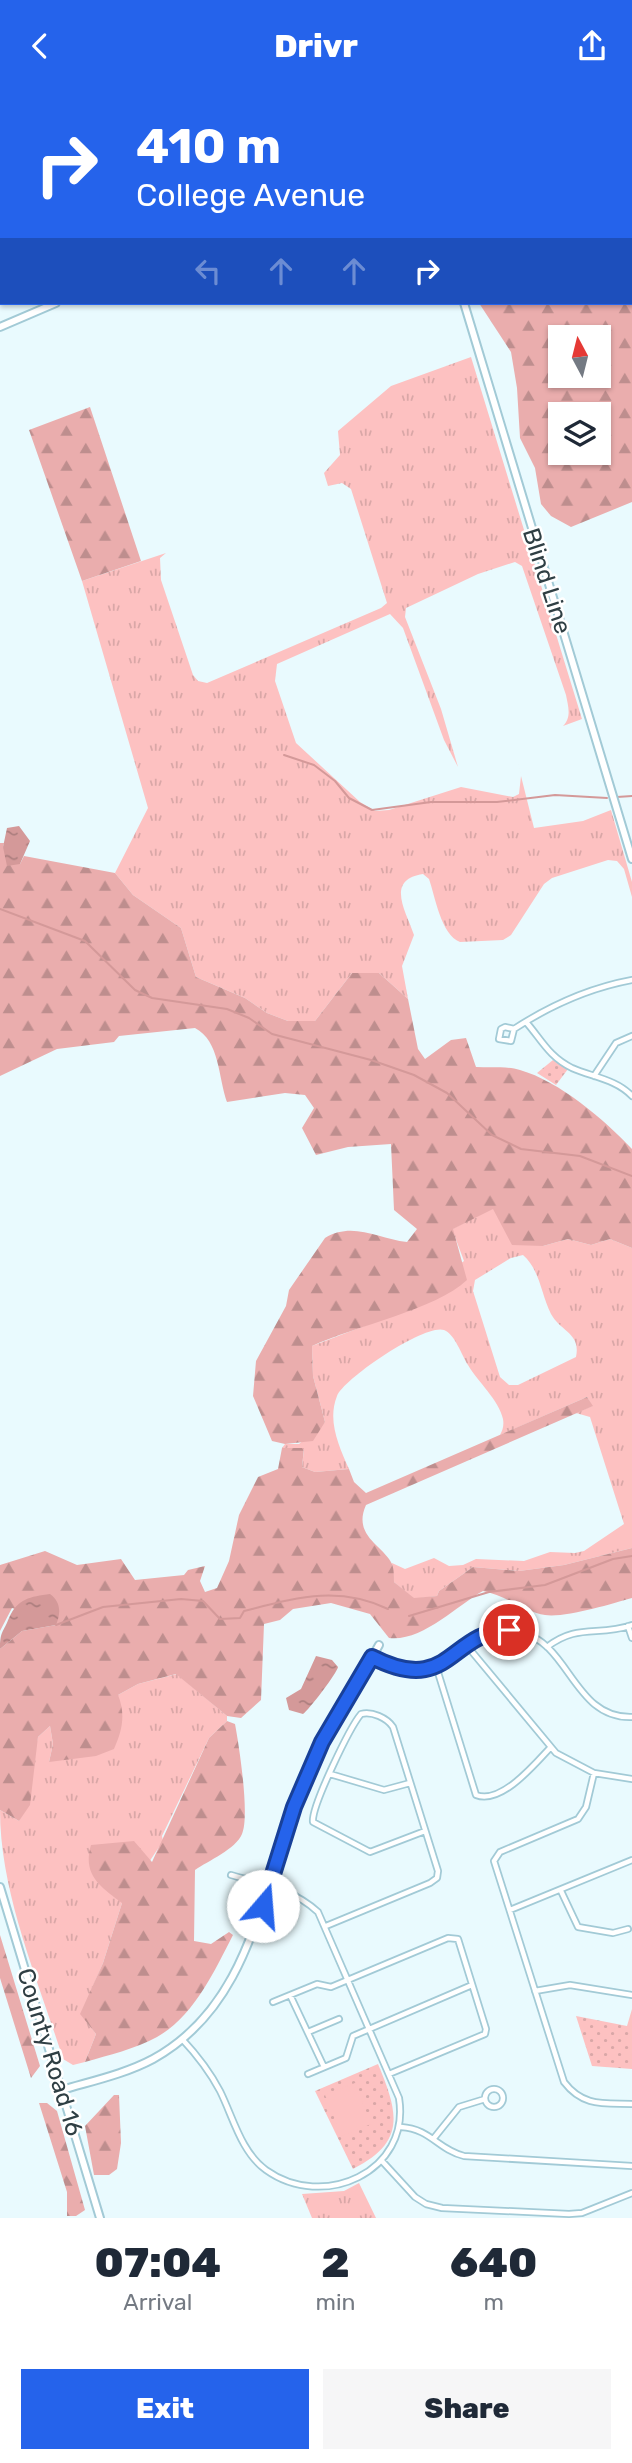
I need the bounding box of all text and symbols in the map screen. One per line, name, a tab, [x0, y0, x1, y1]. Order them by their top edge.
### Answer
icon: back	[21, 27, 59, 65]
text: Drivr	[274, 27, 358, 65]
icon: share	[573, 27, 611, 65]
text: 410 m	[136, 117, 281, 175]
icon: right	[21, 119, 112, 210]
text: College Avenue	[136, 176, 365, 214]
icon: left	[189, 252, 227, 290]
icon: ahead	[262, 252, 300, 290]
icon: ahead	[335, 252, 373, 290]
icon: right	[408, 252, 446, 290]
north arrow	[548, 325, 611, 389]
map controls	[548, 325, 611, 465]
button: layers	[548, 402, 611, 465]
street label: Blind Line	[517, 525, 577, 637]
pin	[479, 1600, 539, 1660]
icon: arrive	[490, 1611, 528, 1649]
position arrow	[226, 1869, 300, 1943]
street label: County Road 16	[11, 1965, 89, 2139]
text: 07:04	[95, 2238, 221, 2288]
text: 2	[321, 2238, 350, 2288]
text: 640	[450, 2238, 537, 2288]
text: Arrival	[123, 2288, 192, 2316]
text: min	[316, 2288, 356, 2316]
text: m	[484, 2288, 504, 2316]
button: Exit	[21, 2369, 309, 2449]
button: Share	[323, 2369, 611, 2449]

